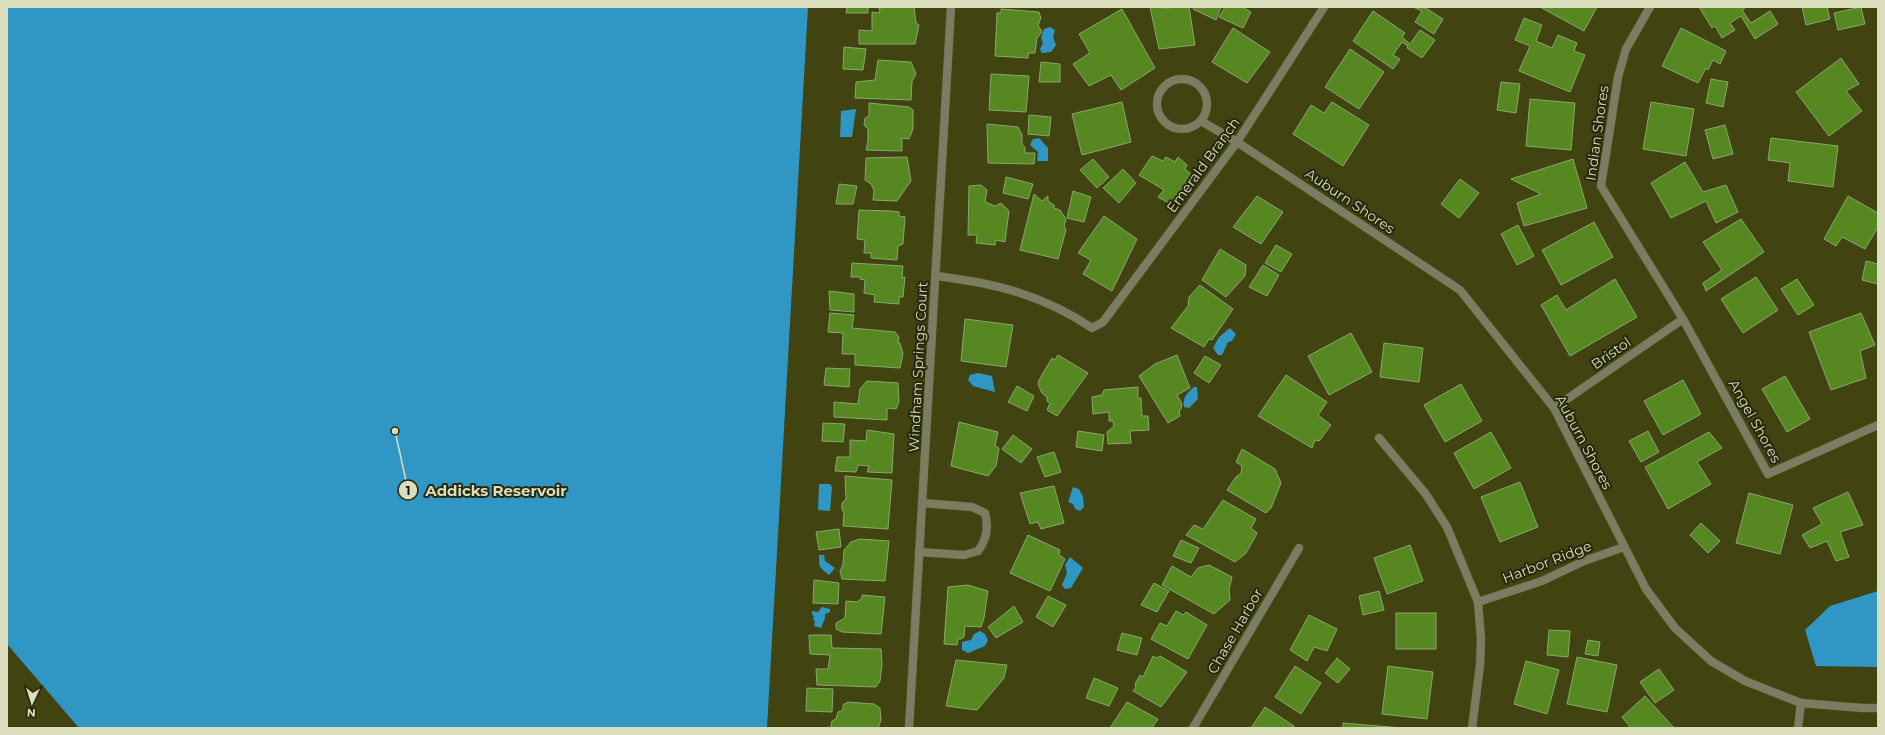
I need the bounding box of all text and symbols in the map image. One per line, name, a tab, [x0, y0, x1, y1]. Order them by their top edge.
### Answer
street label: Indian Shores	[1581, 84, 1613, 182]
street label: Emerald Branch	[1162, 114, 1244, 216]
street label: Auburn Shores	[1302, 164, 1398, 238]
street label: Windham Springs Court	[905, 281, 931, 453]
street label: Bristol	[1588, 333, 1634, 373]
street label: Angel Shores	[1725, 376, 1785, 466]
street label: Auburn Shores	[1552, 392, 1617, 492]
callout: Addicks Reservoir	[398, 477, 575, 504]
text: Addicks Reservoir	[424, 481, 567, 500]
text: 1	[406, 483, 410, 498]
street label: Harbor Ridge	[1500, 537, 1594, 587]
street label: Chase Harbor	[1203, 585, 1267, 677]
north arrow	[12, 683, 52, 723]
text: N	[26, 706, 36, 720]

